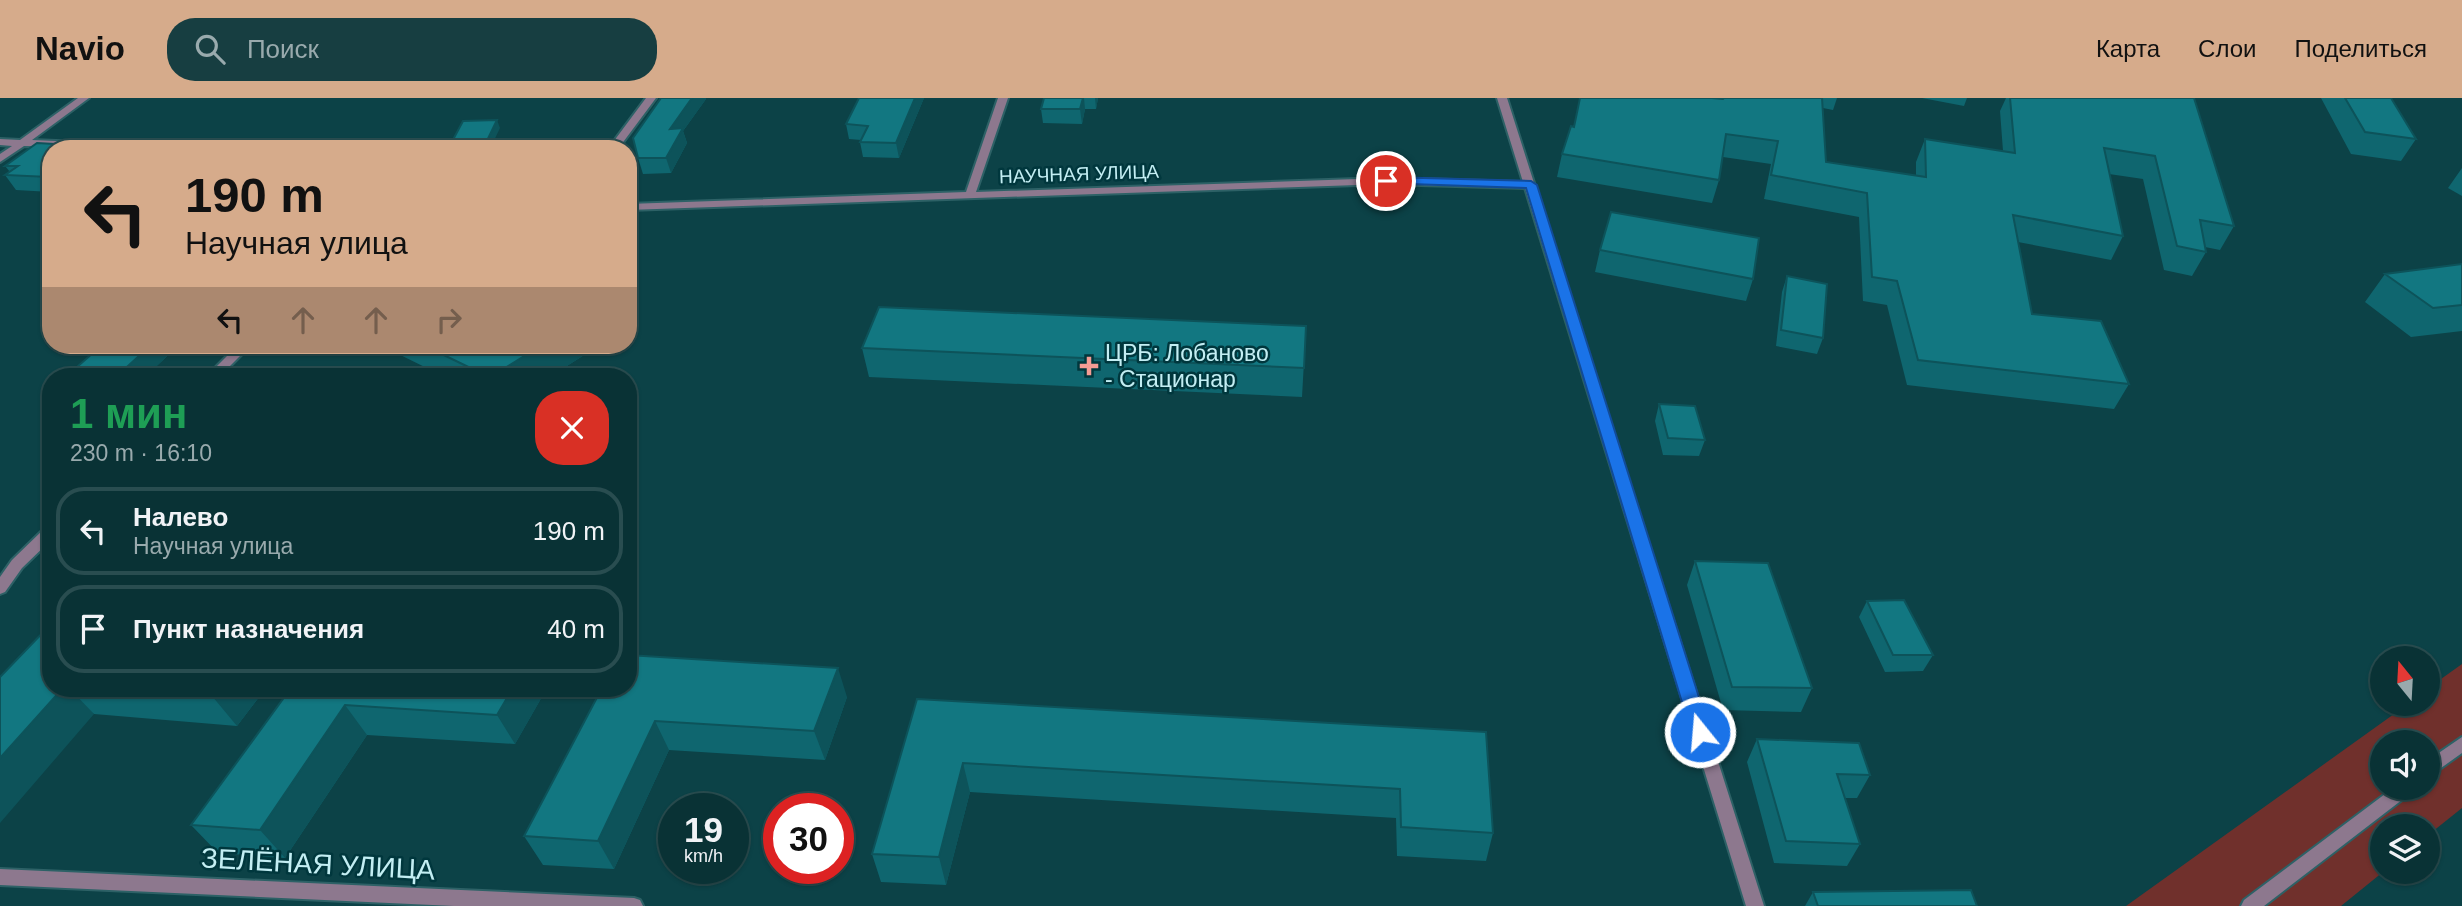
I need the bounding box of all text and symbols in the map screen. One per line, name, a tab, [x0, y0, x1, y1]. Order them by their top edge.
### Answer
search box	[167, 18, 657, 81]
text: Navio	[35, 30, 125, 67]
icon: search	[191, 30, 229, 68]
text: Поиск	[247, 34, 319, 64]
text: Карта	[2096, 35, 2160, 62]
text: Слои	[2198, 35, 2256, 62]
text: Поделиться	[2294, 35, 2427, 62]
pin	[1356, 151, 1416, 211]
street label: НАУЧНАЯ УЛИЦА	[999, 161, 1160, 187]
icon: arrive	[1367, 162, 1405, 200]
icon: left	[70, 168, 161, 259]
text: 190 m	[185, 168, 324, 222]
text: Научная улица	[185, 225, 408, 261]
icon: left	[211, 301, 249, 339]
icon: ahead	[284, 301, 322, 339]
icon: ahead	[357, 301, 395, 339]
icon: right	[430, 301, 468, 339]
place label: ЦРБ: Лобаново - Стационар	[1105, 340, 1269, 392]
marker: ЦРБ: Лобаново - Стационар	[1079, 356, 1099, 376]
text: 1 мин	[70, 390, 187, 437]
button: close	[535, 391, 609, 465]
text: 230 m · 16:10	[70, 440, 212, 466]
text: Налево	[133, 502, 228, 532]
icon: left	[74, 512, 112, 550]
text: 190 m	[533, 516, 605, 546]
text: Научная улица	[133, 533, 293, 559]
icon: arrive	[74, 610, 112, 648]
text: Пункт назначения	[133, 614, 364, 644]
text: 40 m	[547, 614, 605, 644]
north arrow	[2370, 646, 2440, 716]
map controls	[2370, 646, 2440, 884]
position arrow	[1663, 695, 1737, 769]
button: sound	[2370, 730, 2440, 800]
speed limit sign: 30	[763, 793, 854, 884]
text: 19	[684, 810, 723, 849]
button: layers	[2370, 814, 2440, 884]
street label: ЗЕЛЁНАЯ УЛИЦА	[200, 842, 436, 886]
text: km/h	[684, 846, 723, 866]

